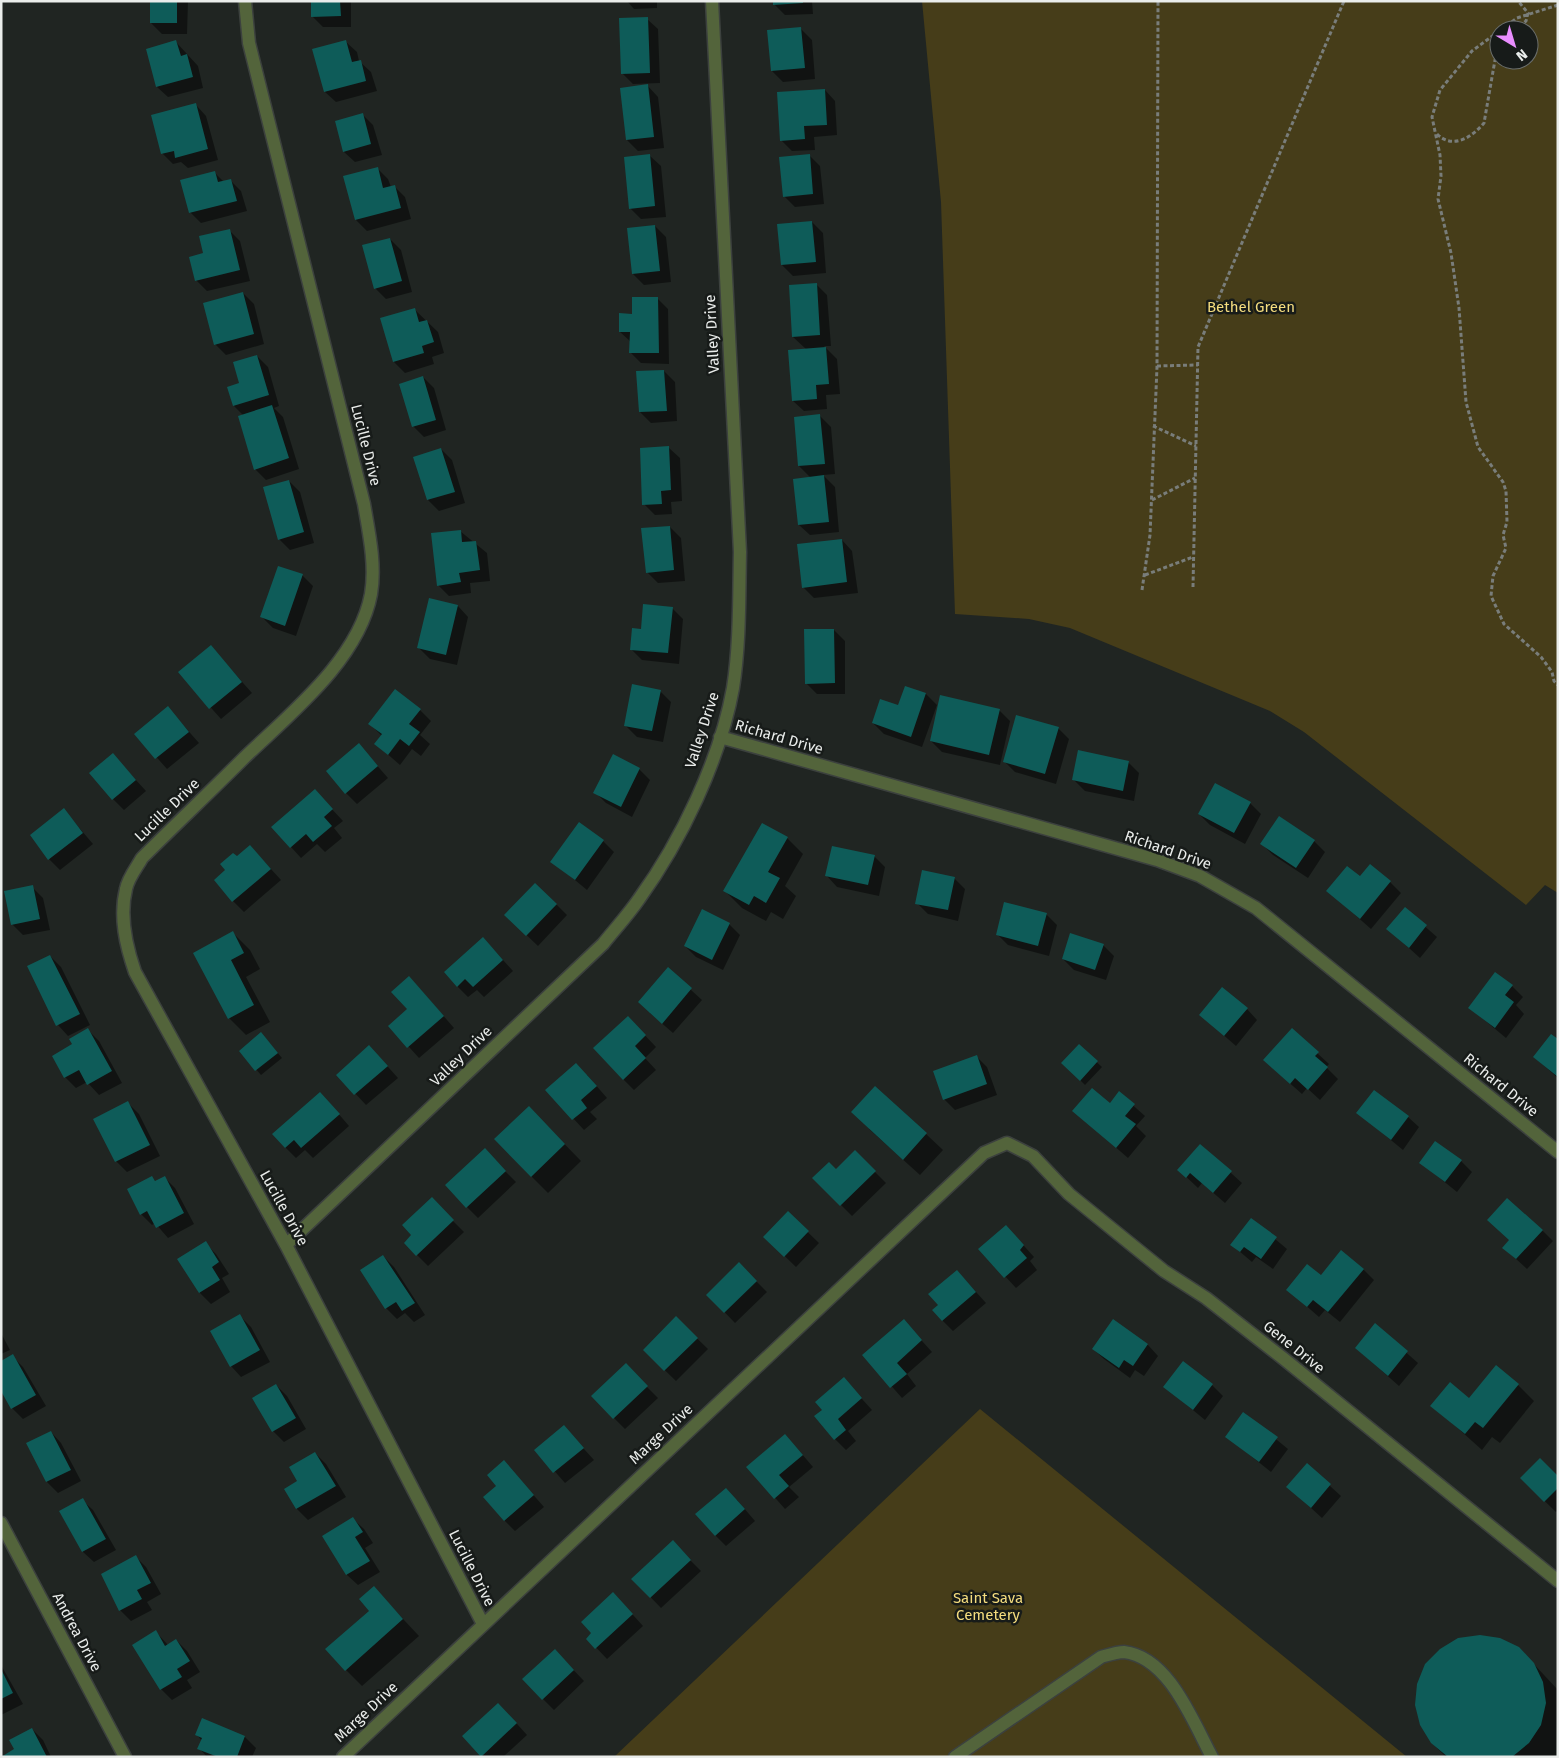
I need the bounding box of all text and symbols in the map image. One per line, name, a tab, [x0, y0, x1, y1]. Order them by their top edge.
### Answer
north arrow	[1489, 20, 1539, 70]
text: N	[1513, 45, 1531, 64]
street label: Valley Drive	[701, 294, 723, 374]
park label: Bethel Green	[1207, 298, 1295, 316]
street label: Lucille Drive	[347, 402, 385, 488]
street label: Valley Drive	[681, 690, 723, 770]
street label: Richard Drive	[733, 716, 825, 758]
street label: Lucille Drive	[131, 775, 203, 845]
street label: Richard Drive	[1122, 827, 1214, 873]
street label: Valley Drive	[426, 1022, 496, 1090]
street label: Richard Drive	[1460, 1049, 1542, 1121]
street label: Lucille Drive	[256, 1167, 312, 1249]
street label: Gene Drive	[1260, 1317, 1328, 1377]
street label: Marge Drive	[626, 1400, 696, 1468]
street label: Lucille Drive	[445, 1527, 499, 1609]
street label: Andrea Drive	[49, 1589, 105, 1675]
park label: Saint Sava Cemetery	[953, 1589, 1023, 1624]
street label: Marge Drive	[331, 1678, 401, 1746]

